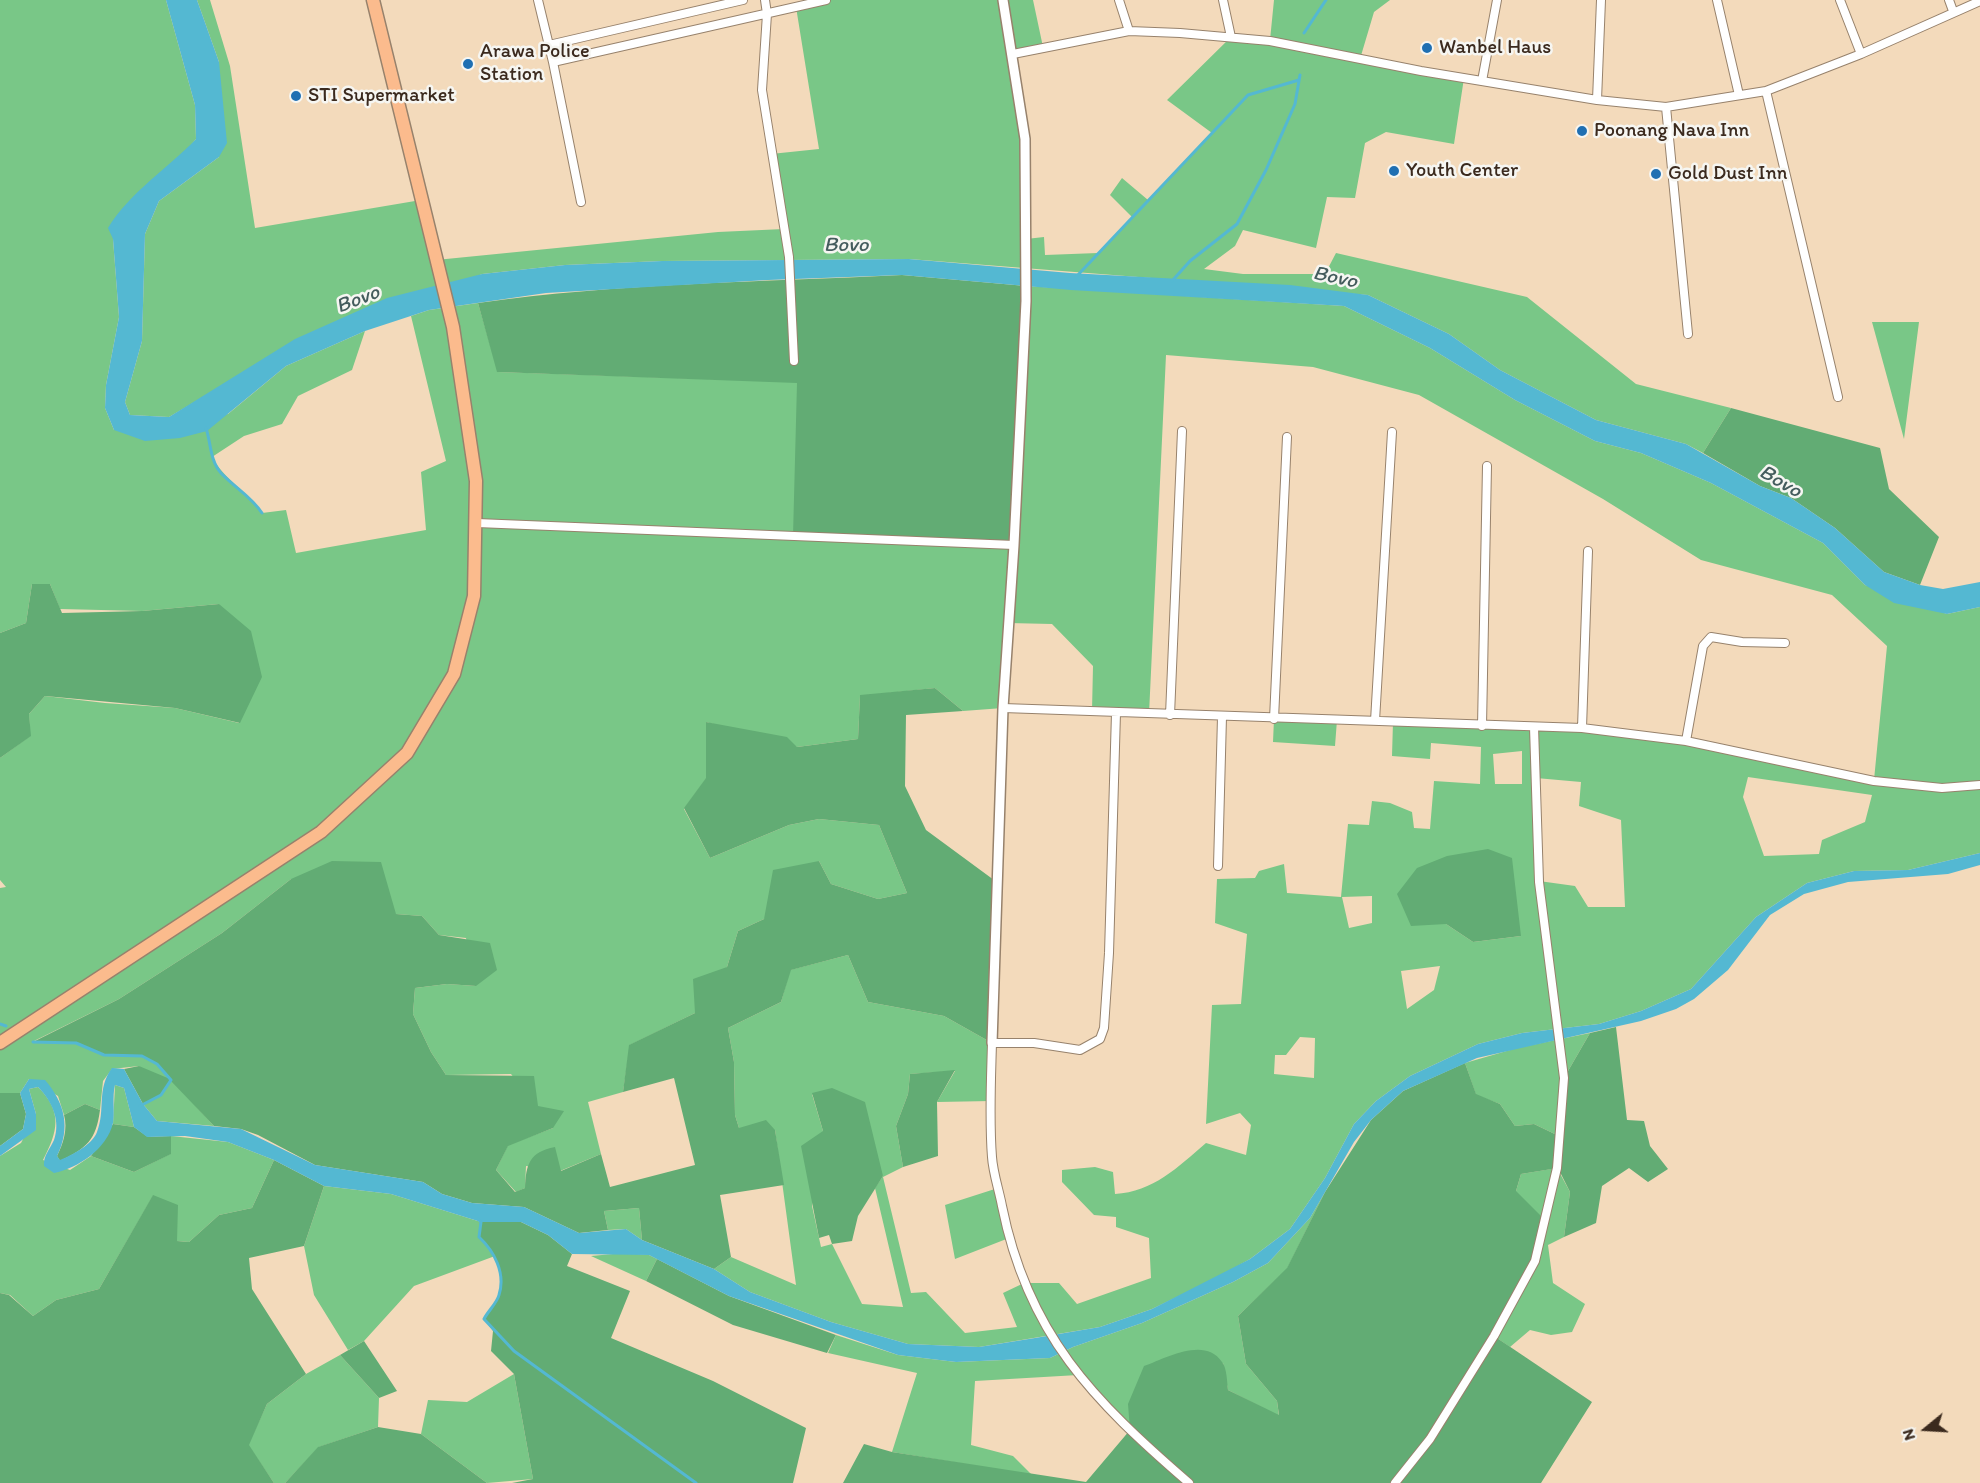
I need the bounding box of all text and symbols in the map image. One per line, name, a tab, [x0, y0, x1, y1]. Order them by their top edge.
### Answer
place label: Wanbel Haus	[1439, 36, 1551, 60]
place label: Arawa Police Station	[480, 40, 590, 87]
marker: Wanbel Haus	[1420, 41, 1434, 55]
marker: Arawa Police Station	[461, 57, 475, 71]
place label: STI Supermarket	[308, 84, 455, 108]
marker: STI Supermarket	[289, 89, 303, 103]
place label: Poonang Nava Inn	[1594, 119, 1749, 143]
marker: Poonang Nava Inn	[1575, 124, 1589, 138]
place label: Youth Center	[1406, 159, 1518, 183]
place label: Gold Dust Inn	[1668, 162, 1787, 186]
marker: Youth Center	[1387, 164, 1401, 178]
marker: Gold Dust Inn	[1649, 167, 1663, 181]
water label: Bovo	[824, 233, 868, 259]
water label: Bovo	[1311, 261, 1359, 295]
water label: Bovo	[333, 280, 383, 320]
water label: Bovo	[1754, 460, 1806, 504]
north arrow	[1896, 1399, 1956, 1459]
text: N	[1898, 1427, 1919, 1443]

